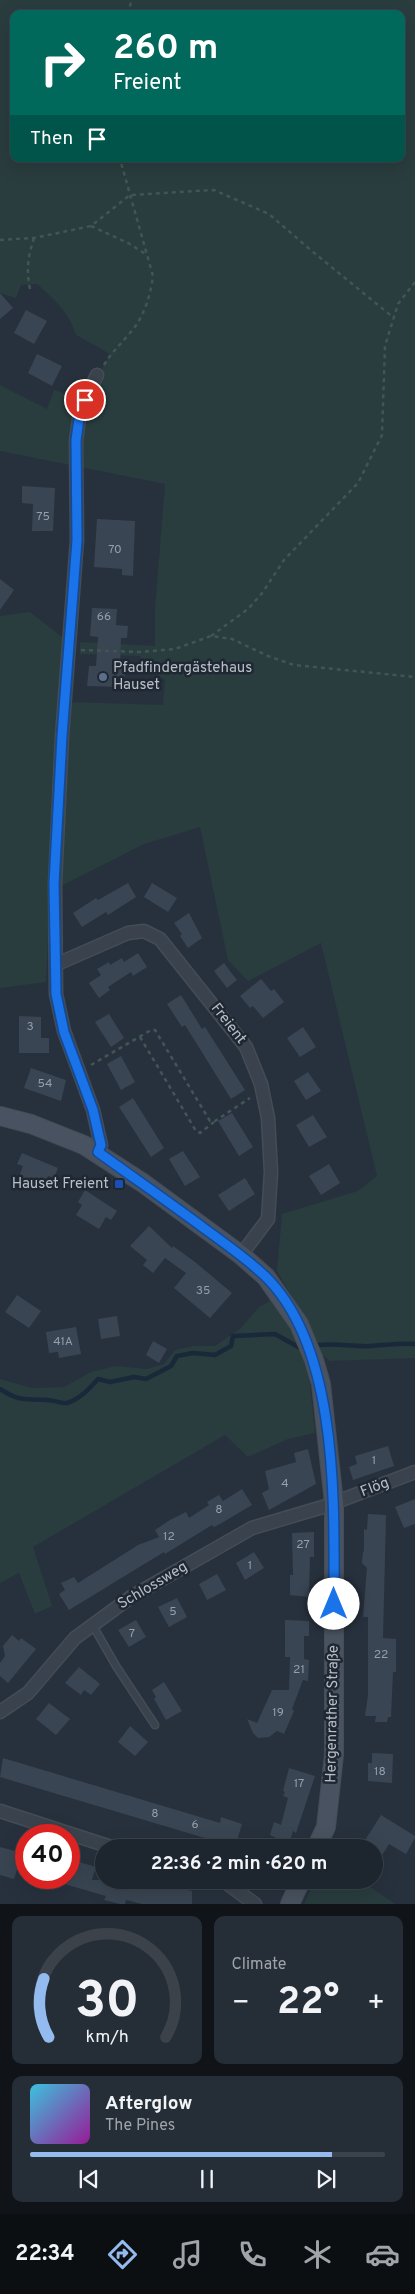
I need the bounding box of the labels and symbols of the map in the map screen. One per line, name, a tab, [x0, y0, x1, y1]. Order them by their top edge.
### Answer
pin	[64, 379, 106, 421]
house number: 75	[36, 509, 50, 525]
house number: 70	[108, 542, 122, 558]
house number: 66	[97, 609, 111, 625]
place label: Pfadfindergästehaus Hauset	[113, 659, 252, 695]
marker: Pfadfindergästehaus Hauset	[97, 671, 109, 683]
street label: Freient	[206, 1000, 250, 1048]
house number: 3	[26, 1019, 34, 1035]
house number: 54	[37, 1076, 53, 1092]
place label: Hauset Freient	[12, 1175, 109, 1194]
marker: Hauset Freient	[113, 1178, 125, 1190]
house number: 35	[196, 1283, 210, 1299]
house number: 41A	[53, 1334, 73, 1350]
house number: 1	[372, 1453, 376, 1469]
street label: Flög	[358, 1474, 392, 1502]
house number: 4	[281, 1476, 289, 1492]
house number: 8	[215, 1502, 223, 1518]
house number: 12	[163, 1529, 175, 1545]
house number: 27	[296, 1537, 310, 1553]
street label: Schlossweg	[115, 1558, 191, 1614]
house number: 1	[248, 1558, 252, 1574]
position arrow	[307, 1577, 359, 1629]
house number: 5	[169, 1604, 177, 1620]
house number: 7	[129, 1626, 135, 1642]
street label: Hergenrather Straße	[322, 1645, 344, 1783]
house number: 22	[374, 1647, 388, 1663]
house number: 21	[293, 1662, 305, 1678]
house number: 19	[272, 1705, 284, 1721]
house number: 18	[374, 1764, 386, 1780]
house number: 17	[294, 1776, 304, 1792]
house number: 8	[151, 1806, 159, 1822]
house number: 6	[191, 1817, 199, 1833]
speed limit sign: 40	[15, 1824, 80, 1889]

